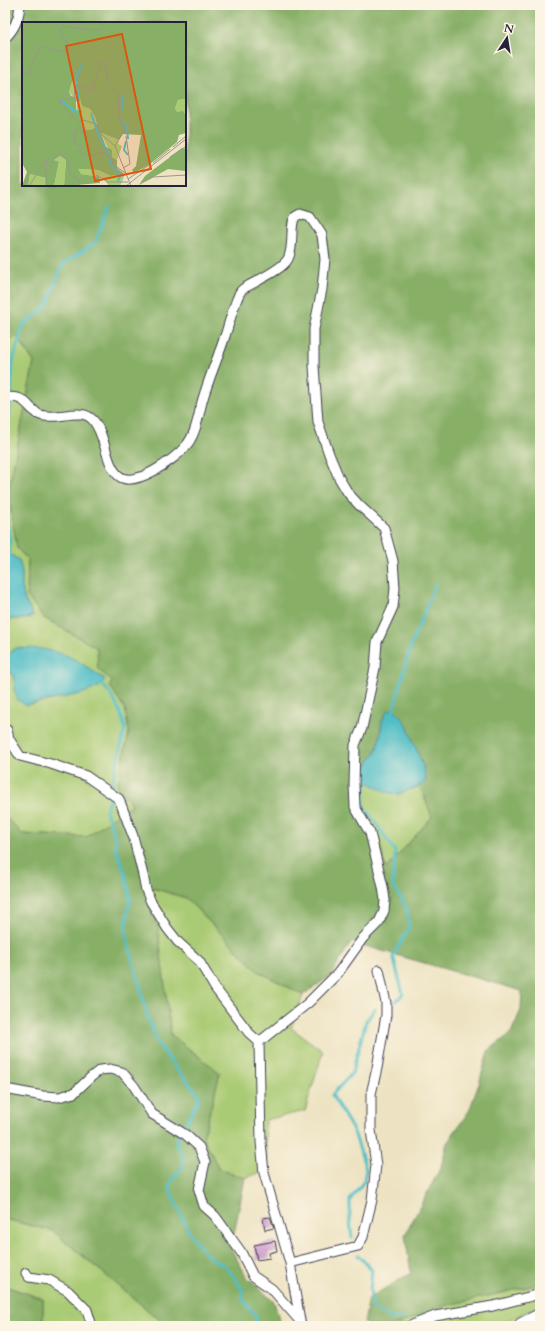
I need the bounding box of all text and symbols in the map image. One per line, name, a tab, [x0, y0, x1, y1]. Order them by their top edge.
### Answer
north arrow	[487, 18, 527, 58]
text: N	[503, 20, 516, 37]
inset map	[22, 22, 186, 186]

